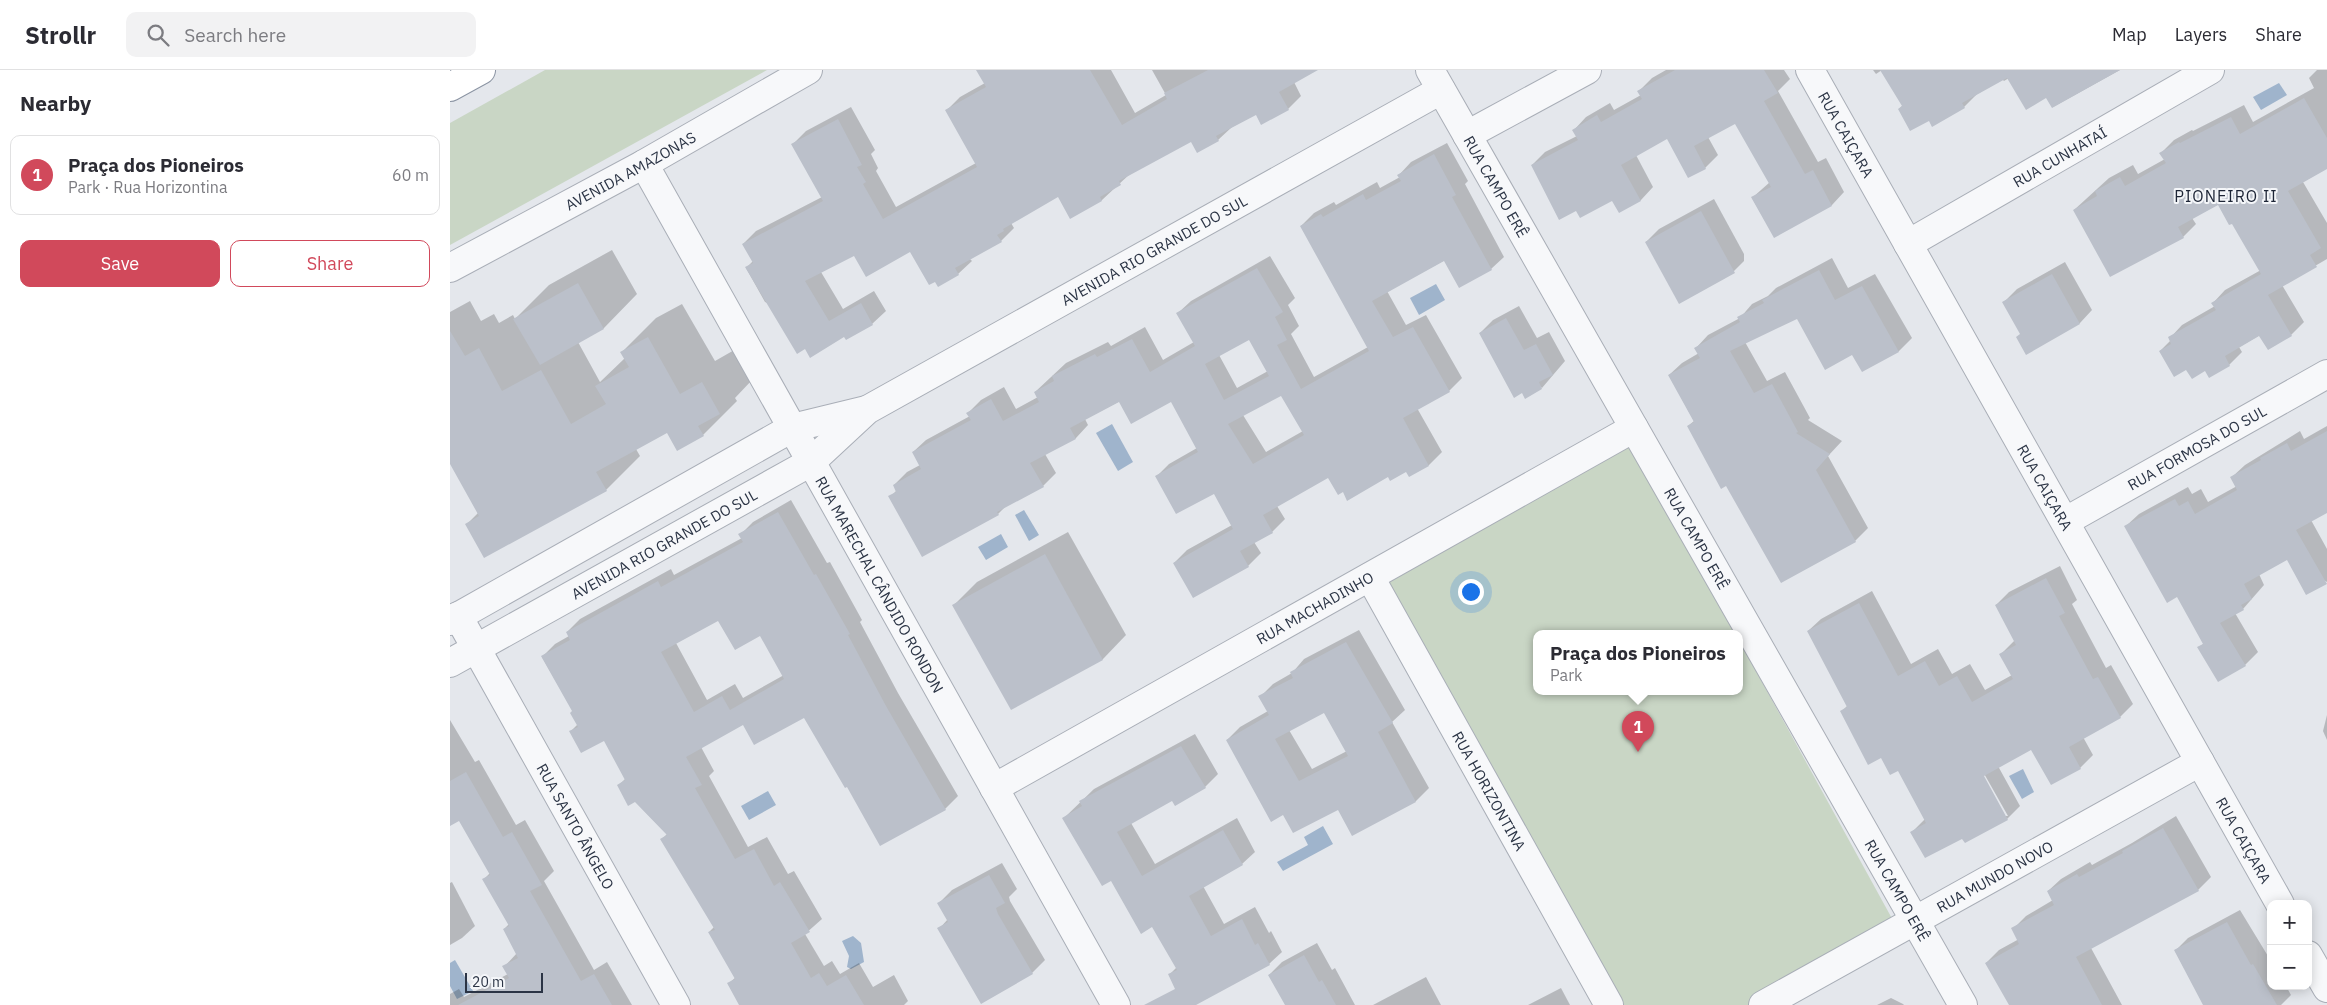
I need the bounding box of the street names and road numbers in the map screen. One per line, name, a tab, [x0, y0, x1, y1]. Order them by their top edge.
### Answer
street label: RUA CAIÇARA	[1815, 88, 1878, 181]
street label: RUA CUNHATAÍ	[2009, 122, 2110, 191]
street label: AVENIDA AMAZONAS	[562, 127, 699, 214]
street label: RUA CAMPO ERÊ	[1460, 132, 1533, 241]
street label: AVENIDA RIO GRANDE DO SUL	[1058, 190, 1251, 309]
street label: RUA FORMOSA DO SUL	[2124, 401, 2270, 494]
street label: RUA CAIÇARA	[2013, 441, 2077, 534]
street label: RUA MARECHAL CÂNDIDO RONDON	[812, 473, 948, 696]
street label: AVENIDA RIO GRANDE DO SUL	[568, 484, 761, 603]
street label: RUA CAMPO ERÊ	[1660, 484, 1733, 593]
street label: RUA MACHADINHO	[1253, 567, 1377, 648]
street label: RUA HORIZONTINA	[1449, 728, 1531, 854]
street label: RUA SANTO ÂNGELO	[533, 760, 619, 892]
street label: RUA CAIÇARA	[2212, 794, 2276, 887]
street label: RUA CAMPO ERÊ	[1861, 836, 1934, 944]
street label: RUA MUNDO NOVO	[1933, 836, 2056, 916]

